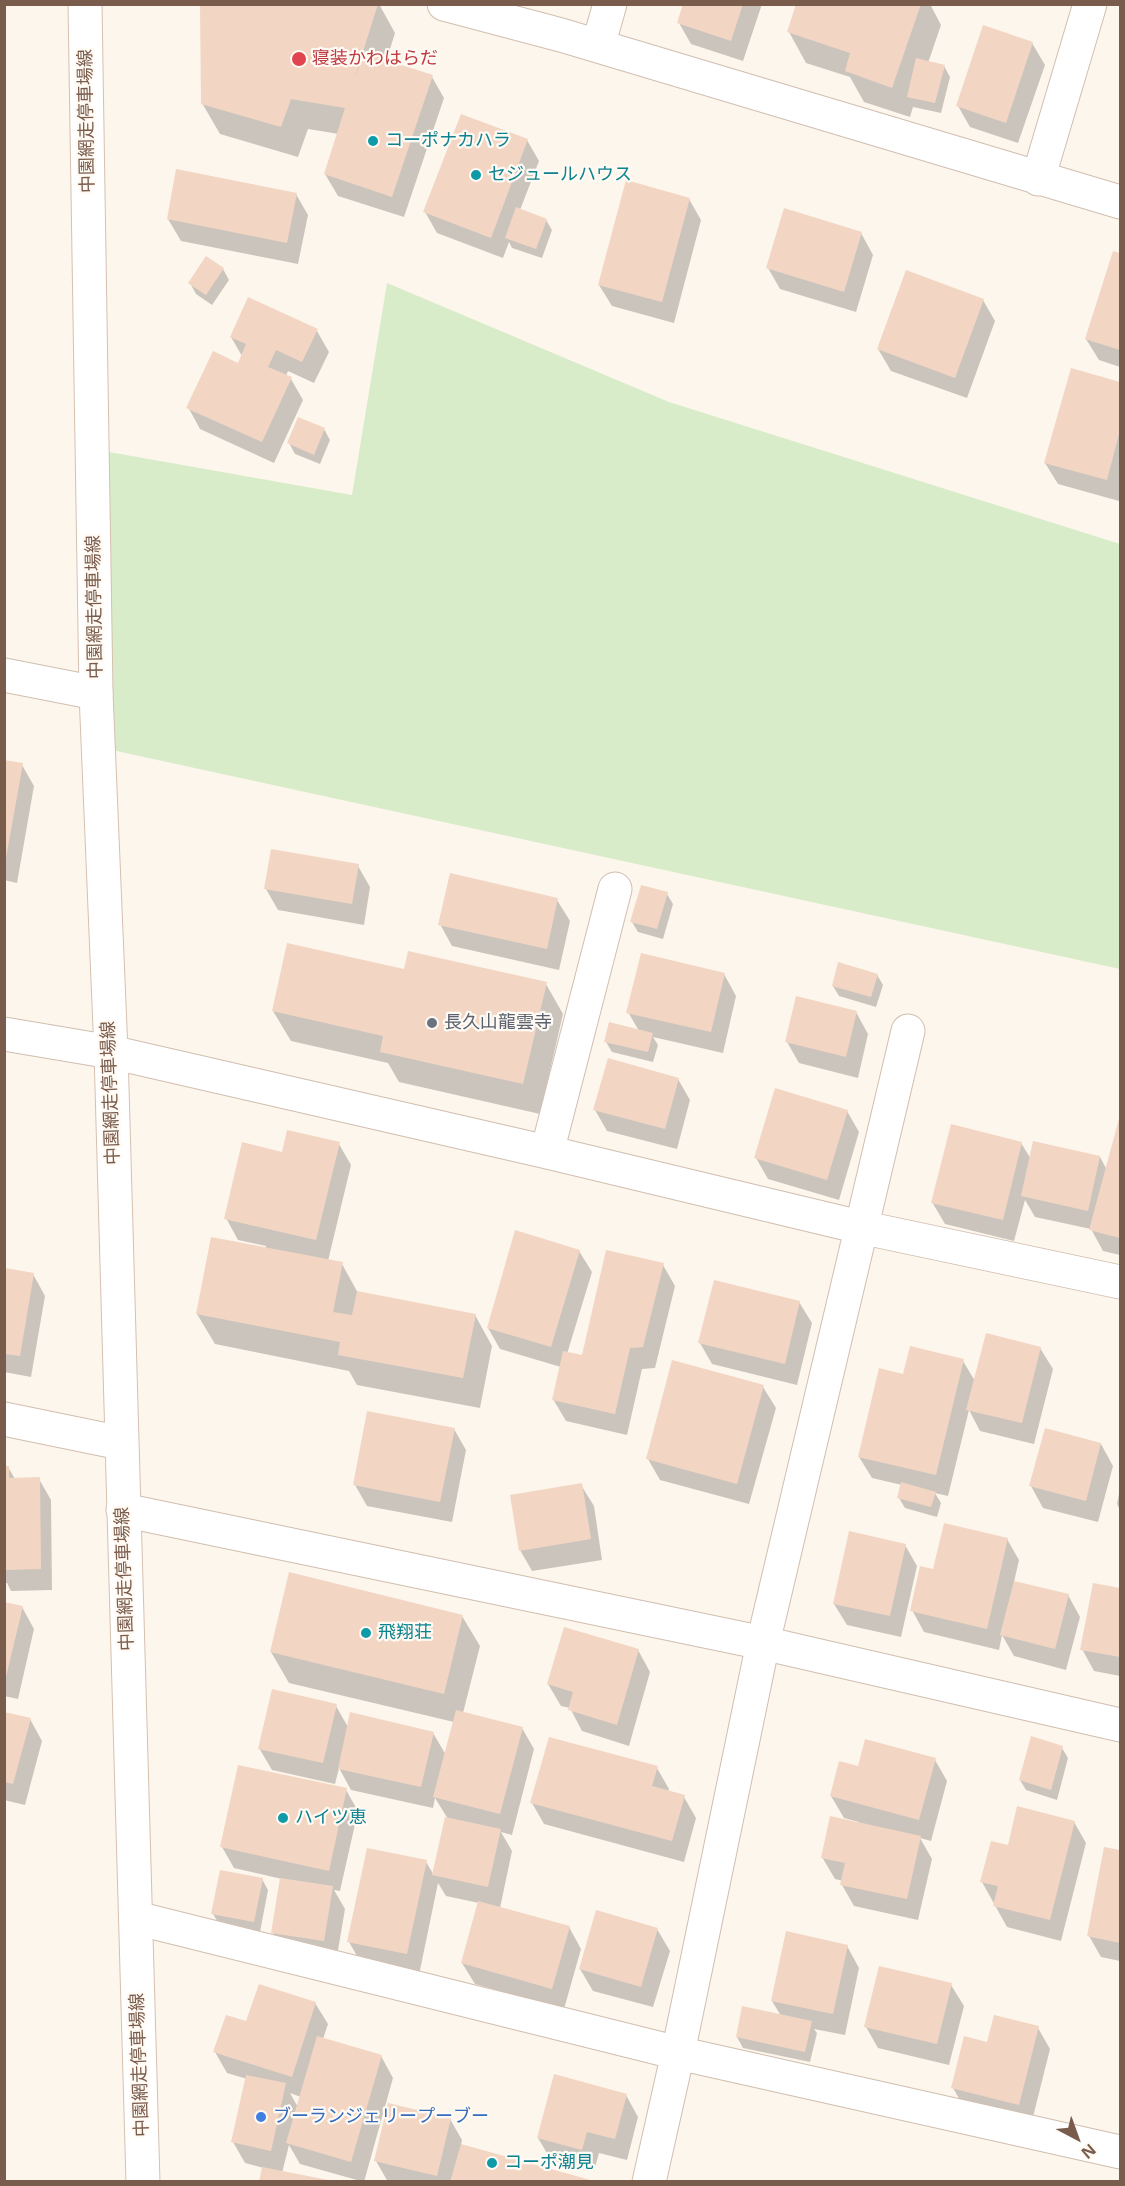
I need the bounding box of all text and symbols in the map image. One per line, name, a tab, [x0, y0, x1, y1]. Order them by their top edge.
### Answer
place label: 寝装かわはらだ	[312, 48, 438, 70]
street label: 中園網走停車場線	[75, 49, 99, 193]
marker: 寝装かわはらだ	[290, 50, 308, 68]
place label: コーポナカハラ	[385, 130, 511, 152]
marker: コーポナカハラ	[366, 134, 380, 148]
place label: セジュールハウス	[488, 164, 632, 186]
marker: セジュールハウス	[469, 168, 483, 182]
street label: 中園網走停車場線	[83, 535, 107, 679]
place label: 長久山龍雲寺	[444, 1012, 552, 1034]
marker: 長久山龍雲寺	[425, 1016, 439, 1030]
street label: 中園網走停車場線	[98, 1021, 124, 1165]
street label: 中園網走停車場線	[112, 1507, 138, 1651]
place label: 飛翔荘	[378, 1622, 432, 1644]
marker: 飛翔荘	[359, 1626, 373, 1640]
place label: ハイツ恵	[295, 1807, 367, 1829]
marker: ハイツ恵	[276, 1811, 290, 1825]
street label: 中園網走停車場線	[127, 1993, 153, 2137]
place label: ブーランジェリープーブー	[273, 2106, 489, 2128]
north arrow	[1047, 2108, 1107, 2168]
marker: ブーランジェリープーブー	[254, 2110, 268, 2124]
text: N	[1077, 2139, 1101, 2164]
place label: コーポ潮見	[504, 2152, 594, 2174]
marker: コーポ潮見	[485, 2156, 499, 2170]

